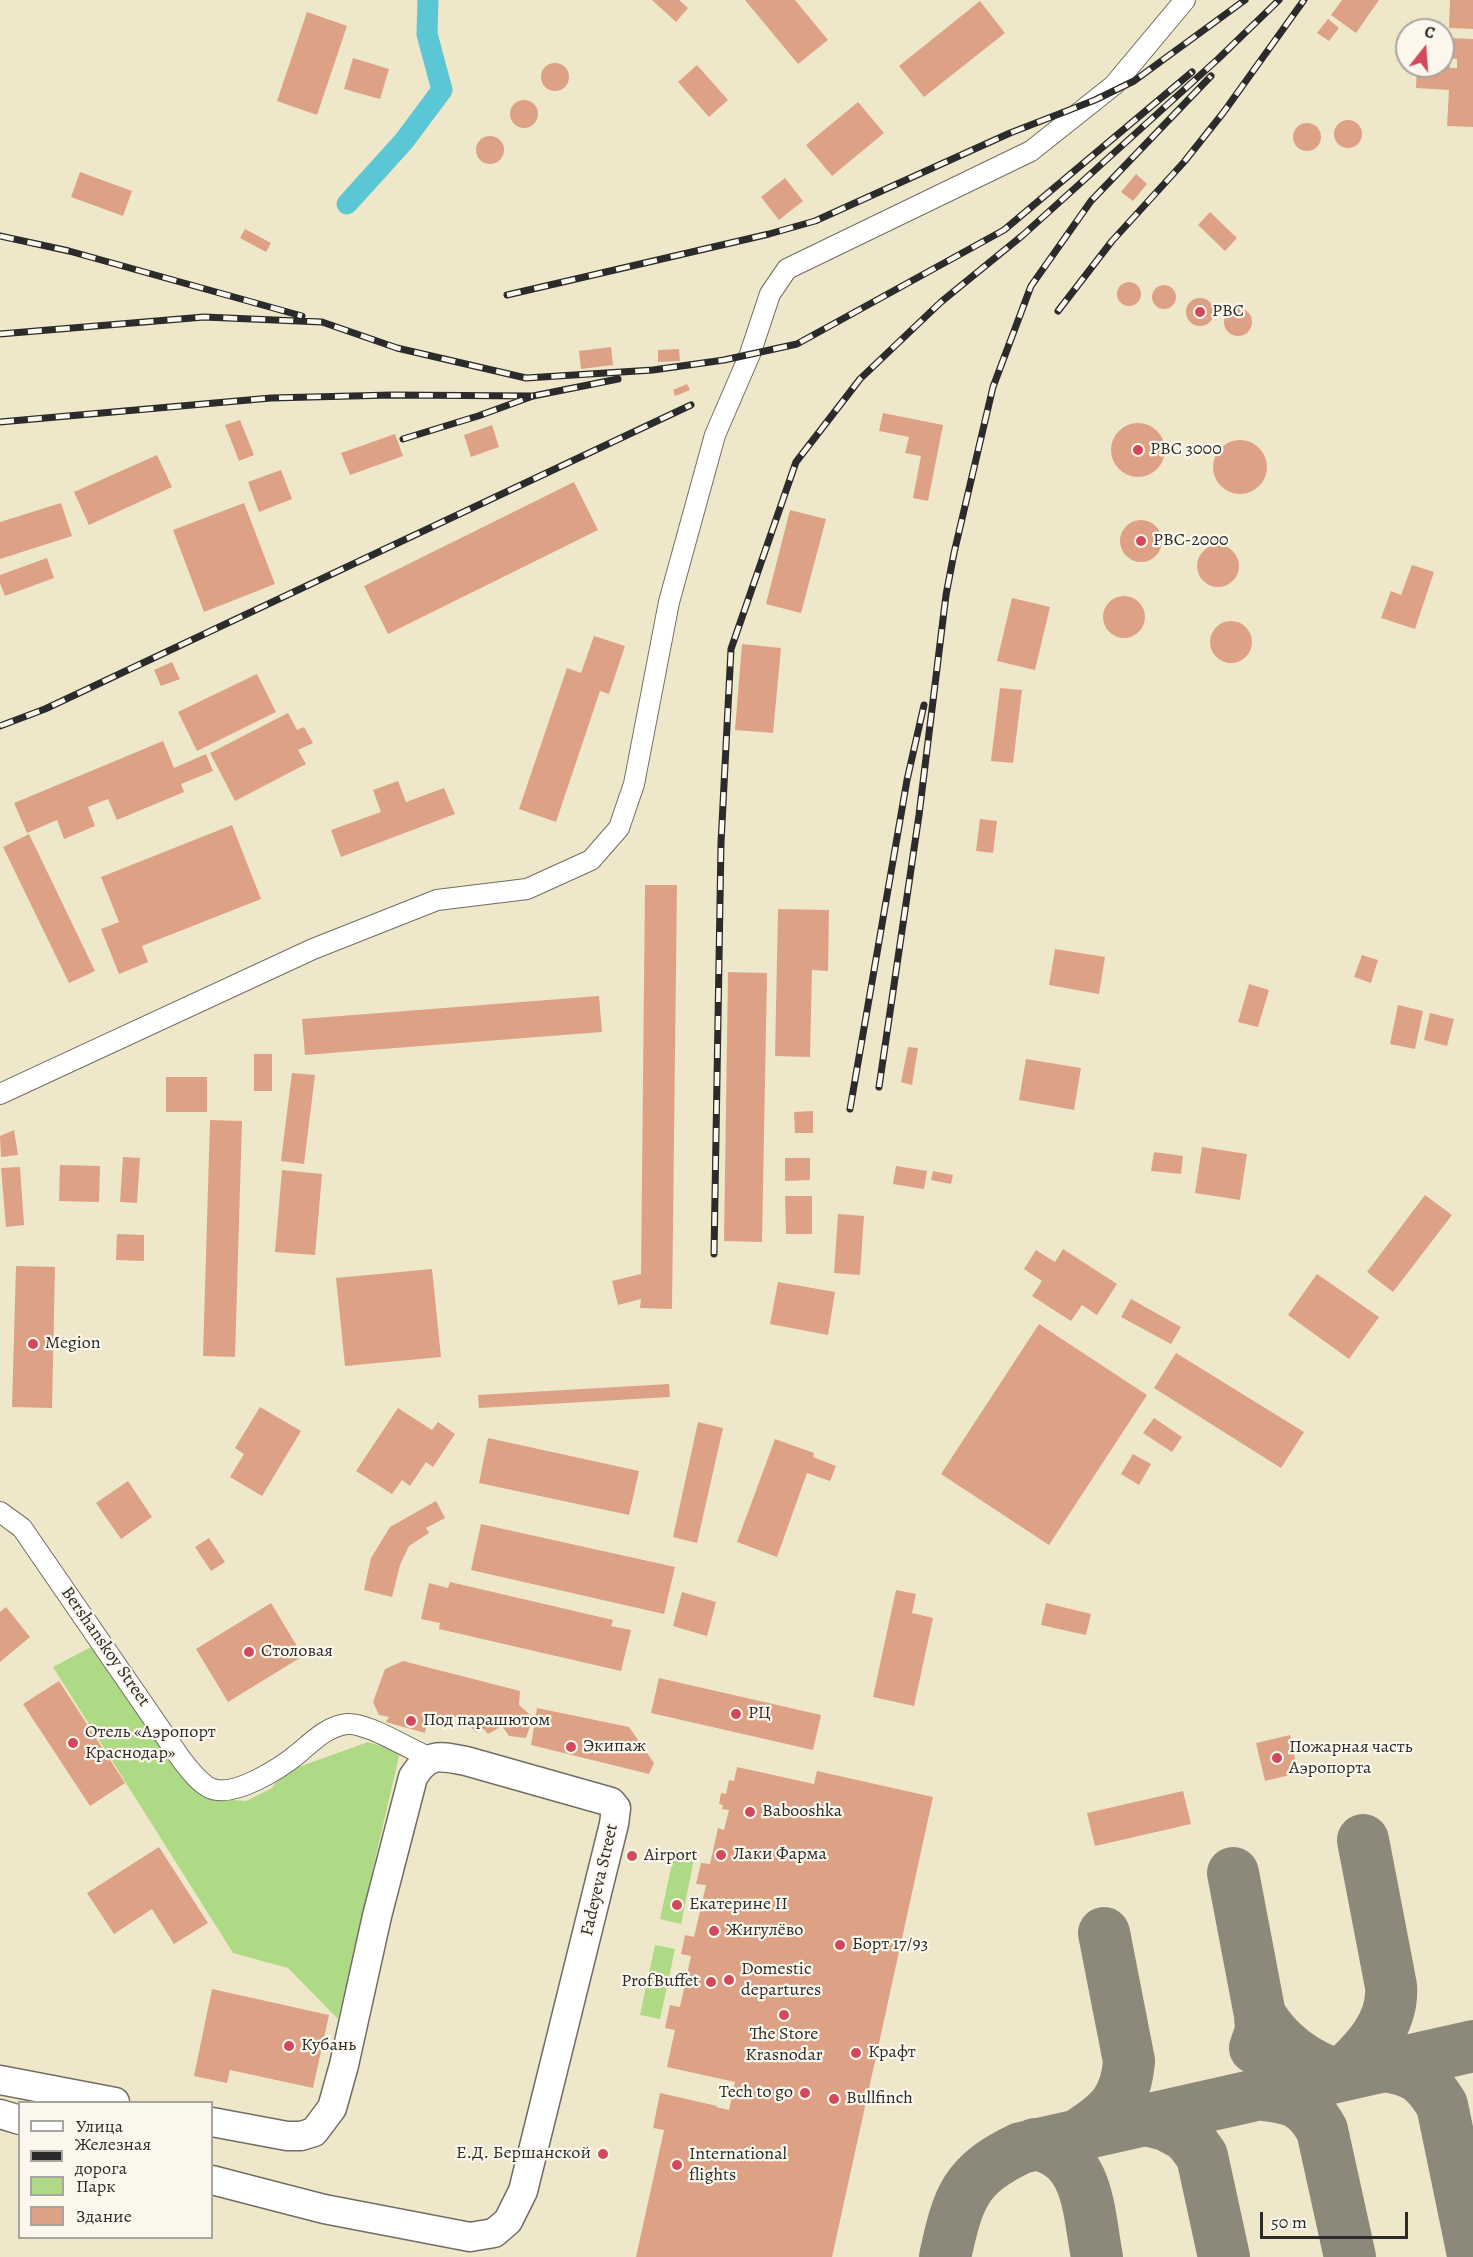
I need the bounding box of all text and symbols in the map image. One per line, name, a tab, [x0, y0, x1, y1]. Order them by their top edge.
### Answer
north arrow	[1395, 18, 1455, 78]
text: С	[1422, 21, 1438, 45]
place label: РВС	[1212, 301, 1244, 323]
marker: РВС	[1193, 305, 1207, 319]
place label: РВС 3000	[1150, 439, 1222, 461]
marker: РВС 3000	[1131, 443, 1145, 457]
place label: РВС-2000	[1153, 530, 1229, 552]
marker: РВС-2000	[1134, 534, 1148, 548]
place label: Megion	[45, 1333, 101, 1355]
marker: Megion	[26, 1337, 40, 1351]
street label: Bershanskoy Street	[56, 1583, 154, 1711]
place label: Столовая	[261, 1641, 333, 1663]
marker: Столовая	[242, 1645, 256, 1659]
place label: РЦ	[748, 1703, 771, 1725]
marker: РЦ	[729, 1707, 743, 1721]
place label: Под парашютом	[423, 1710, 550, 1732]
marker: Под парашютом	[404, 1714, 418, 1728]
place label: Отель «Аэропорт Краснодар»	[85, 1722, 216, 1764]
marker: Отель «Аэропорт Краснодар»	[66, 1736, 80, 1750]
place label: Экипаж	[583, 1736, 646, 1758]
place label: Пожарная часть Аэропорта	[1289, 1737, 1413, 1780]
marker: Экипаж	[564, 1740, 578, 1754]
marker: Пожарная часть Аэропорта	[1270, 1751, 1284, 1765]
place label: Babooshka	[762, 1801, 842, 1823]
marker: Babooshka	[743, 1805, 757, 1819]
street label: Fadeyeva Street	[577, 1822, 623, 1938]
place label: Лаки Фарма	[733, 1844, 827, 1866]
place label: Airport	[644, 1845, 697, 1867]
marker: Лаки Фарма	[714, 1848, 728, 1862]
marker: Airport	[625, 1849, 639, 1863]
place label: Екатерине II	[689, 1894, 788, 1916]
marker: Екатерине II	[670, 1898, 684, 1912]
place label: Жигулёво	[726, 1920, 803, 1942]
marker: Жигулёво	[707, 1924, 721, 1938]
place label: Борт 17/93	[852, 1934, 928, 1956]
marker: Борт 17/93	[833, 1938, 847, 1952]
place label: Domestic departures	[741, 1959, 821, 2002]
place label: ProfBuffet	[621, 1971, 699, 1993]
marker: Domestic departures	[722, 1973, 736, 1987]
marker: ProfBuffet	[704, 1975, 718, 1989]
marker: The Store Krasnodar	[777, 2008, 791, 2022]
place label: The Store Krasnodar	[745, 2024, 823, 2066]
place label: Кубань	[301, 2035, 356, 2057]
marker: Кубань	[282, 2039, 296, 2053]
place label: Крафт	[868, 2042, 916, 2064]
marker: Крафт	[849, 2046, 863, 2060]
place label: Tech to go	[719, 2082, 793, 2104]
marker: Tech to go	[798, 2086, 812, 2100]
place label: Bullfinch	[846, 2088, 913, 2110]
marker: Bullfinch	[827, 2092, 841, 2106]
legend	[18, 2101, 213, 2239]
text: Улица	[76, 2114, 123, 2138]
text: Железная дорога	[75, 2132, 151, 2180]
place label: Е.Д. Бершанской	[456, 2143, 591, 2165]
place label: International flights	[689, 2144, 787, 2186]
marker: Е.Д. Бершанской	[596, 2147, 610, 2161]
marker: International flights	[670, 2158, 684, 2172]
text: Парк	[76, 2174, 116, 2198]
scale bar	[1263, 2200, 1412, 2238]
text: Здание	[76, 2204, 132, 2228]
text: 50 m	[1271, 2210, 1307, 2234]

